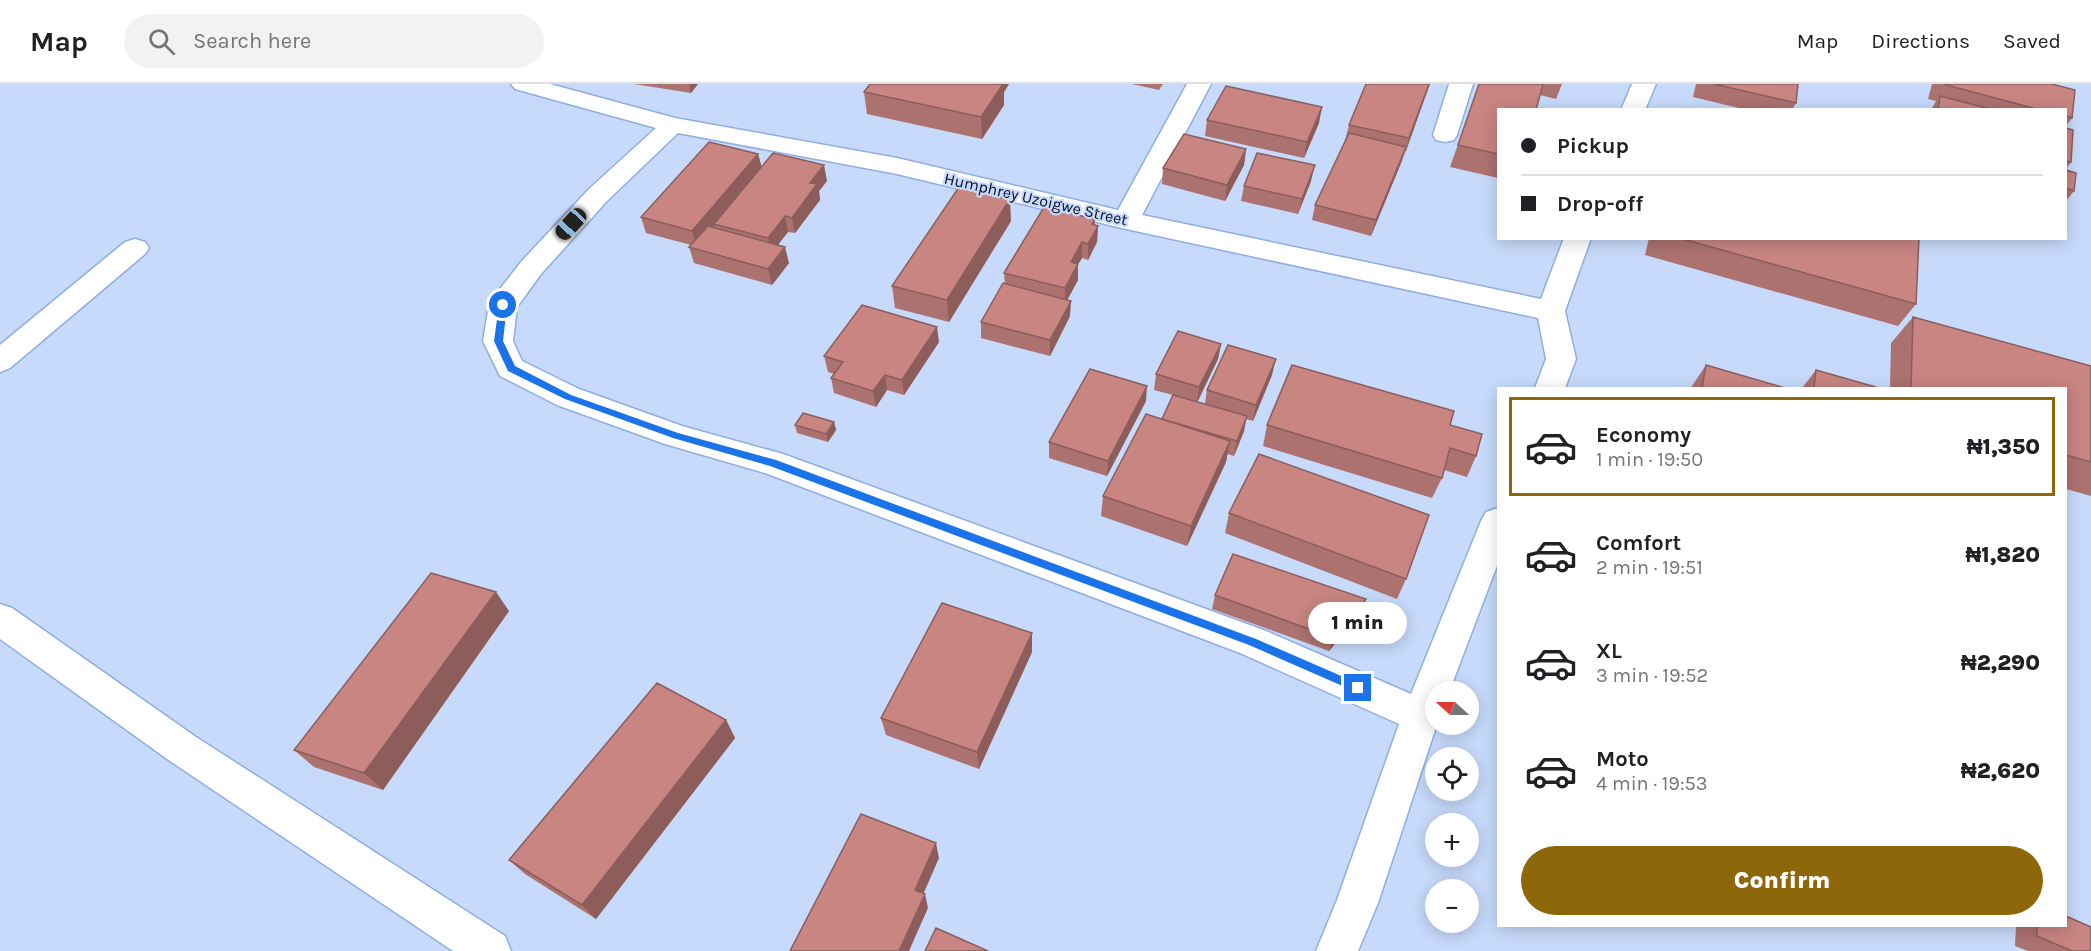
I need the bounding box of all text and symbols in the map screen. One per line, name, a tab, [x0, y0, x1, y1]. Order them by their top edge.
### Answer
search box	[124, 14, 544, 68]
text: Map	[30, 25, 88, 58]
icon: search	[145, 25, 178, 58]
text: Search here	[193, 28, 311, 54]
text: Map	[1797, 29, 1838, 53]
text: Directions	[1871, 29, 1970, 53]
text: Saved	[2003, 29, 2061, 53]
text: Pickup	[1557, 133, 1629, 159]
street label: Humphrey Uzoigwe Street	[942, 169, 1130, 229]
text: Drop-off	[1557, 191, 1643, 217]
car	[552, 205, 590, 243]
route start	[489, 291, 516, 318]
icon: car	[1524, 420, 1578, 474]
text: Economy	[1596, 422, 1691, 448]
text: ₦1,350	[1967, 434, 2040, 460]
text: 1 min · 19:50	[1596, 448, 1703, 471]
icon: car	[1524, 528, 1578, 582]
text: Comfort	[1596, 530, 1681, 556]
text: ₦1,820	[1965, 542, 2040, 568]
text: 2 min · 19:51	[1596, 556, 1703, 579]
callout: 1 min	[1308, 601, 1408, 643]
text: 1 min	[1331, 611, 1384, 634]
icon: car	[1524, 636, 1578, 690]
text: XL	[1596, 638, 1622, 664]
text: ₦2,290	[1961, 650, 2040, 676]
text: 3 min · 19:52	[1596, 664, 1708, 687]
route end	[1344, 674, 1371, 701]
north arrow	[1425, 681, 1479, 735]
map controls	[1425, 681, 1479, 933]
icon: car	[1524, 744, 1578, 798]
text: Moto	[1596, 746, 1649, 772]
button: locate	[1425, 747, 1479, 801]
text: ₦2,620	[1961, 758, 2040, 784]
text: 4 min · 19:53	[1596, 772, 1708, 795]
button: +	[1425, 813, 1479, 867]
button: Confirm	[1521, 846, 2043, 915]
button: −	[1425, 879, 1479, 933]

